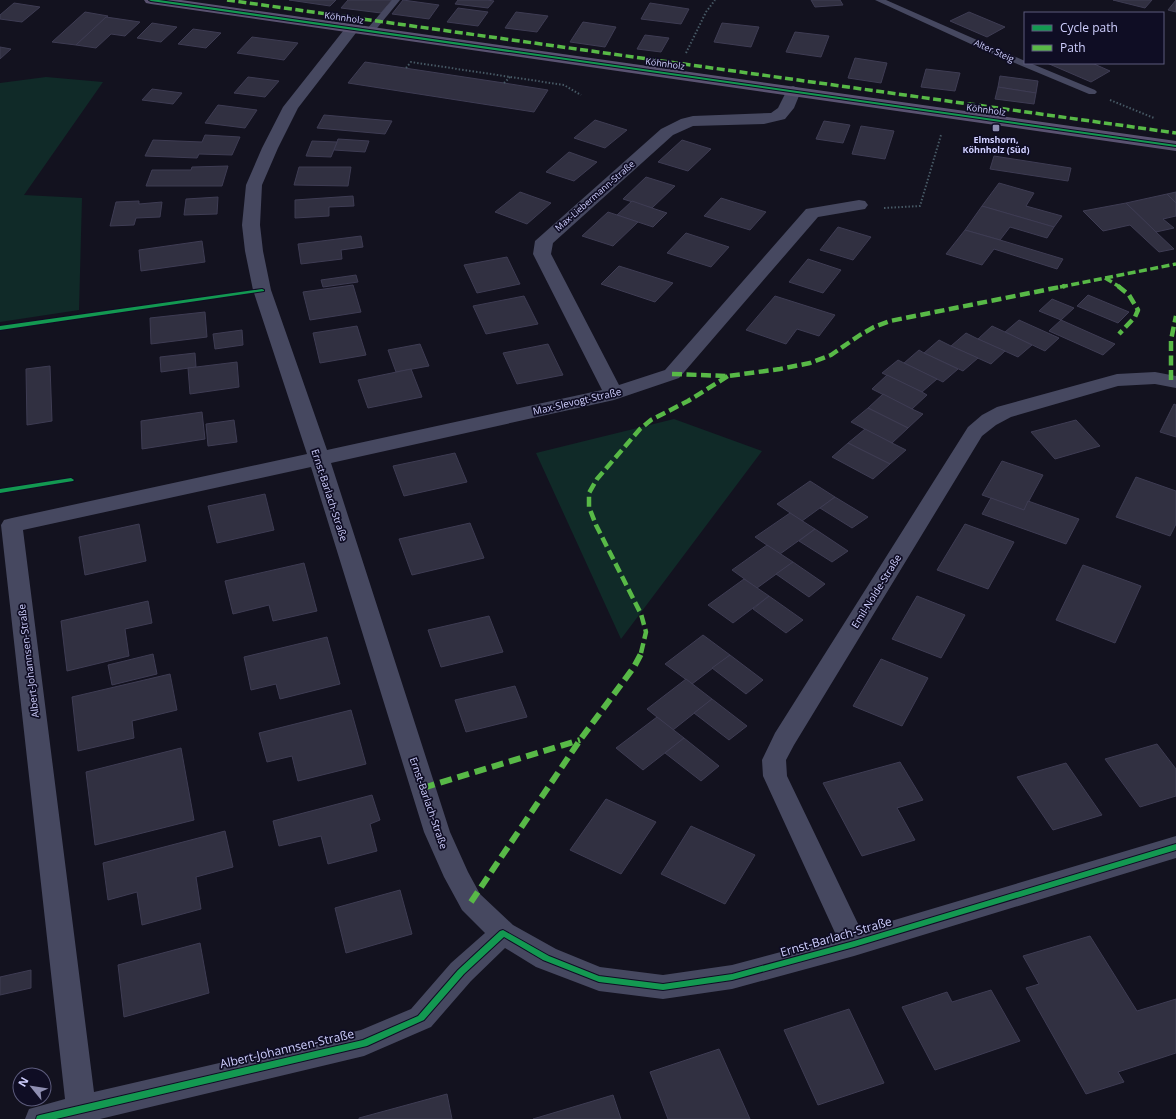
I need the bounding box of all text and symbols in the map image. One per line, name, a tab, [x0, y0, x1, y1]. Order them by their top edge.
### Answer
street label: Köhnholz	[324, 8, 364, 27]
legend	[1024, 12, 1164, 64]
text: Cycle path	[1060, 19, 1118, 36]
street label: Alter Steig	[972, 36, 1016, 65]
text: Path	[1060, 39, 1086, 56]
street label: Köhnholz	[645, 54, 685, 73]
street label: Köhnholz	[966, 100, 1006, 119]
marker: Elmshorn, Köhnholz (Süd)	[991, 123, 1001, 133]
place label: Elmshorn, Köhnholz (Süd)	[962, 133, 1030, 156]
street label: Max-Liebermann-Straße	[552, 157, 637, 234]
street label: Max-Slevogt-Straße	[531, 384, 623, 418]
street label: Ernst-Barlach-Straße	[308, 447, 352, 543]
street label: Emil-Nolde-Straße	[848, 551, 905, 631]
street label: Albert-Johannsen-Straße	[14, 603, 42, 719]
street label: Ernst-Barlach-Straße	[407, 755, 451, 851]
street label: Ernst-Barlach-Straße	[778, 912, 894, 961]
street label: Albert-Johannsen-Straße	[218, 1025, 356, 1072]
north arrow	[12, 1067, 52, 1107]
text: N	[14, 1074, 32, 1089]

